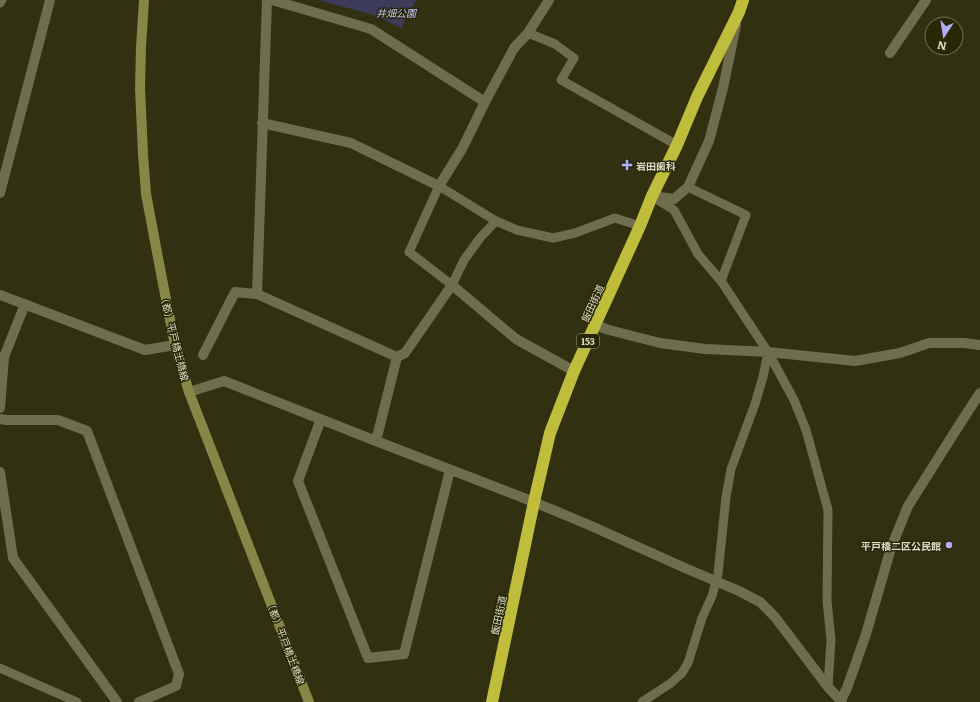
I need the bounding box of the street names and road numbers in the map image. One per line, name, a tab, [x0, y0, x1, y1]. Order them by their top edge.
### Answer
street label: 飯田街道	[577, 282, 607, 324]
street label: （都）平戸橋土橋線	[157, 292, 193, 382]
road number: 153	[577, 334, 599, 348]
street label: 飯田街道	[487, 594, 509, 636]
street label: （都）平戸橋土橋線	[263, 597, 309, 687]

